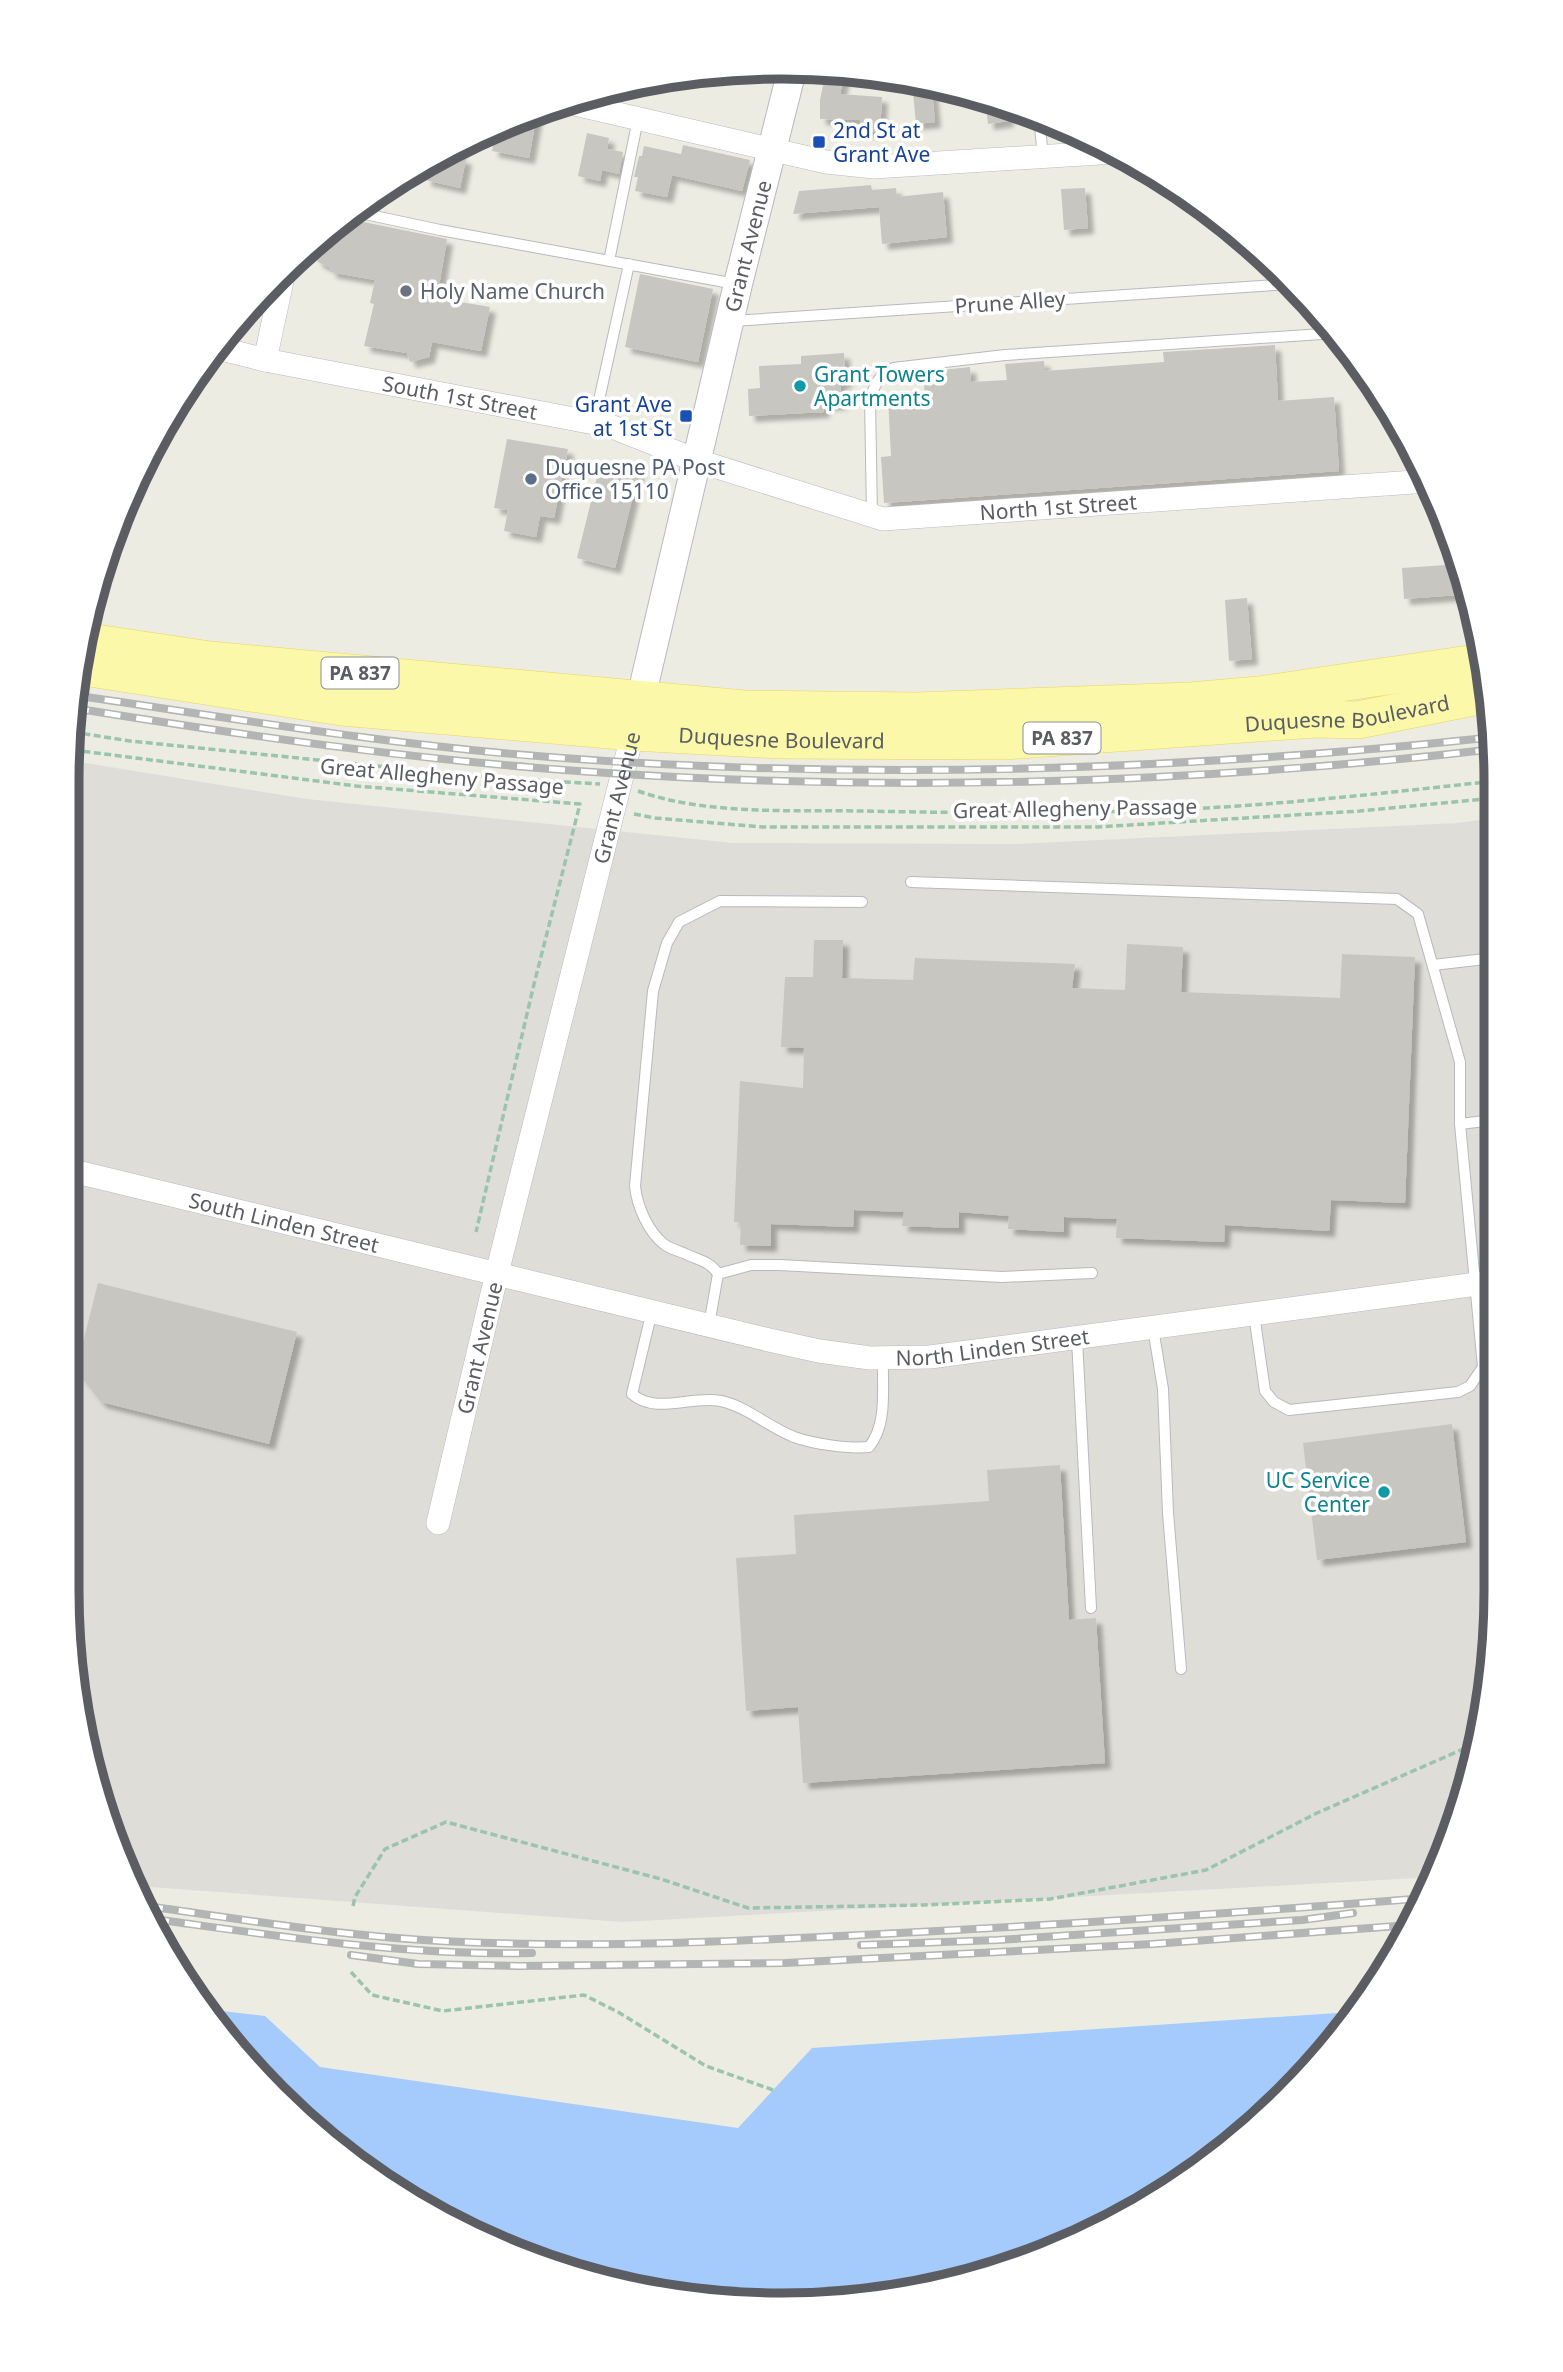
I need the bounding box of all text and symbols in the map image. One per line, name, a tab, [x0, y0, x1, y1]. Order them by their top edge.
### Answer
place label: 2nd St at Grant Ave	[833, 116, 930, 168]
marker: 2nd St at Grant Ave	[811, 134, 827, 150]
street label: Grant Avenue	[718, 177, 778, 315]
place label: Holy Name Church	[420, 277, 605, 305]
marker: Holy Name Church	[398, 283, 414, 299]
street label: Prune Alley	[954, 284, 1067, 320]
place label: Grant Towers Apartments	[814, 360, 945, 412]
street label: South 1st Street	[380, 369, 540, 426]
marker: Grant Towers Apartments	[792, 378, 808, 394]
place label: Grant Ave at 1st St	[575, 390, 672, 442]
marker: Grant Ave at 1st St	[678, 408, 694, 424]
place label: Duquesne PA Post Office 15110	[545, 453, 725, 505]
marker: Duquesne PA Post Office 15110	[523, 471, 539, 487]
street label: North 1st Street	[979, 487, 1138, 526]
road number: PA 837	[322, 658, 398, 688]
street label: Duquesne Boulevard	[1244, 688, 1452, 738]
street label: Duquesne Boulevard	[678, 720, 885, 754]
road number: PA 837	[1024, 722, 1100, 754]
street label: Grant Avenue	[586, 729, 647, 867]
street label: Great Allegheny Passage	[319, 751, 565, 801]
street label: Great Allegheny Passage	[953, 792, 1197, 824]
street label: South Linden Street	[186, 1186, 382, 1259]
street label: Grant Avenue	[450, 1279, 508, 1417]
street label: North Linden Street	[895, 1322, 1091, 1372]
place label: UC Service Center	[1266, 1466, 1370, 1518]
marker: UC Service Center	[1376, 1484, 1392, 1500]

